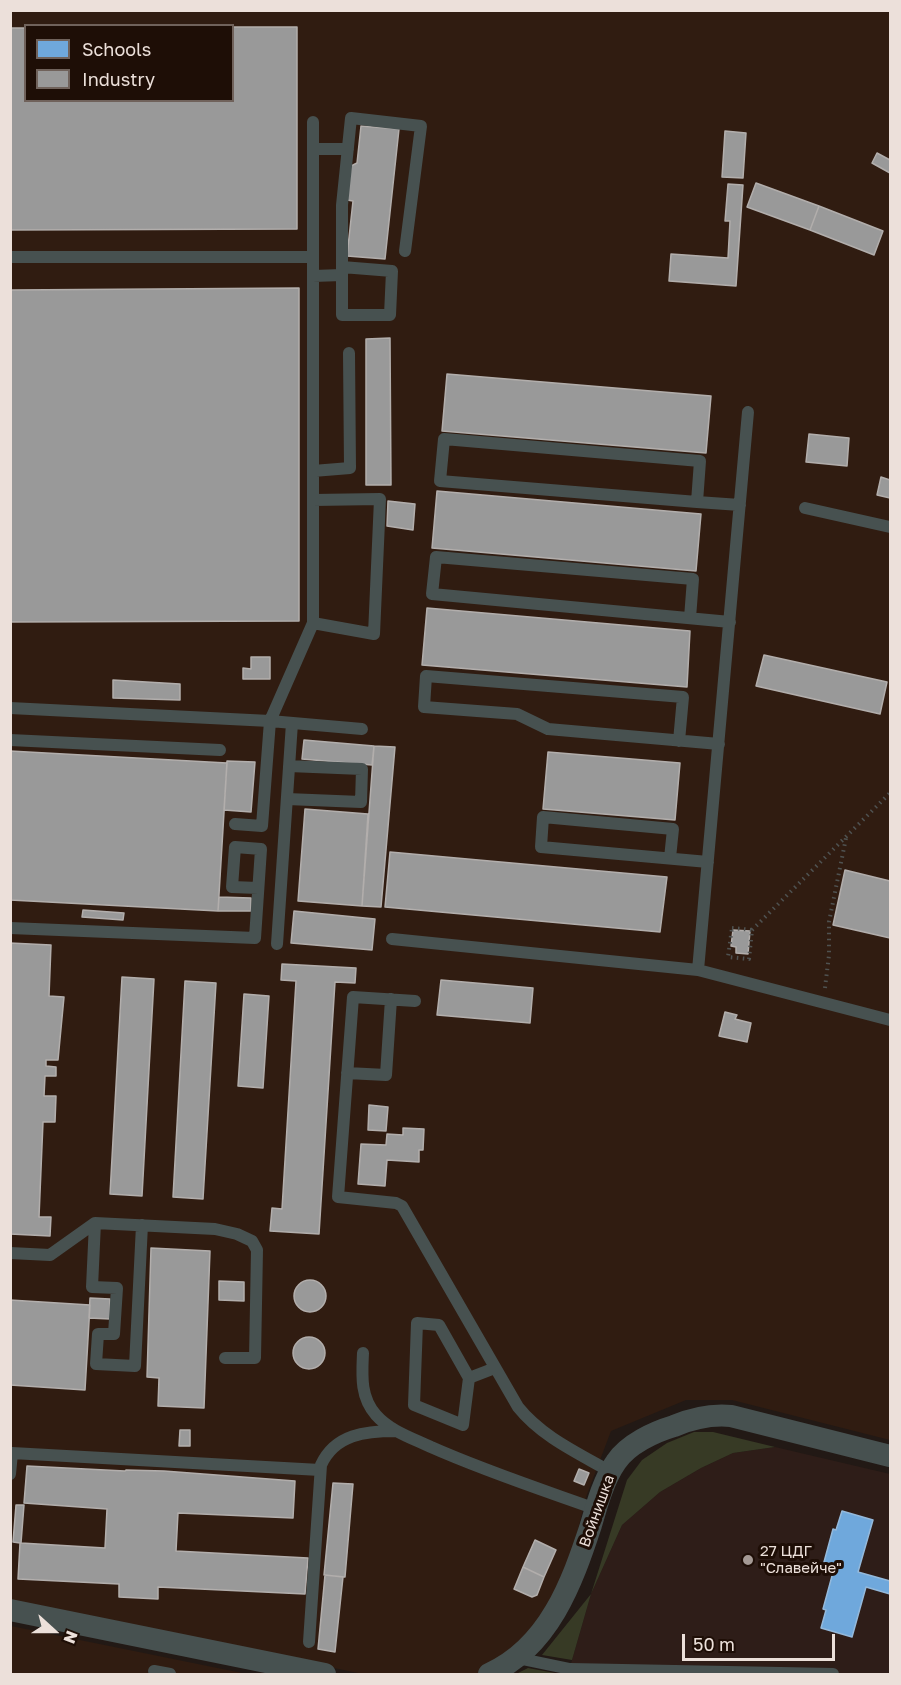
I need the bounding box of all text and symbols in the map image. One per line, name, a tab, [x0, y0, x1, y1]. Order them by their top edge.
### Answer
legend	[24, 24, 234, 102]
text: Schools	[82, 38, 151, 60]
text: Industry	[82, 68, 155, 90]
street label: Войнишка	[576, 1472, 618, 1550]
place label: 27 ЦДГ "Славейче"	[760, 1542, 842, 1577]
marker: 27 ЦДГ "Славейче"	[741, 1553, 755, 1567]
north arrow	[24, 1601, 84, 1661]
scale bar	[685, 1622, 838, 1660]
text: N	[59, 1628, 82, 1647]
text: 50 m	[693, 1633, 735, 1655]

